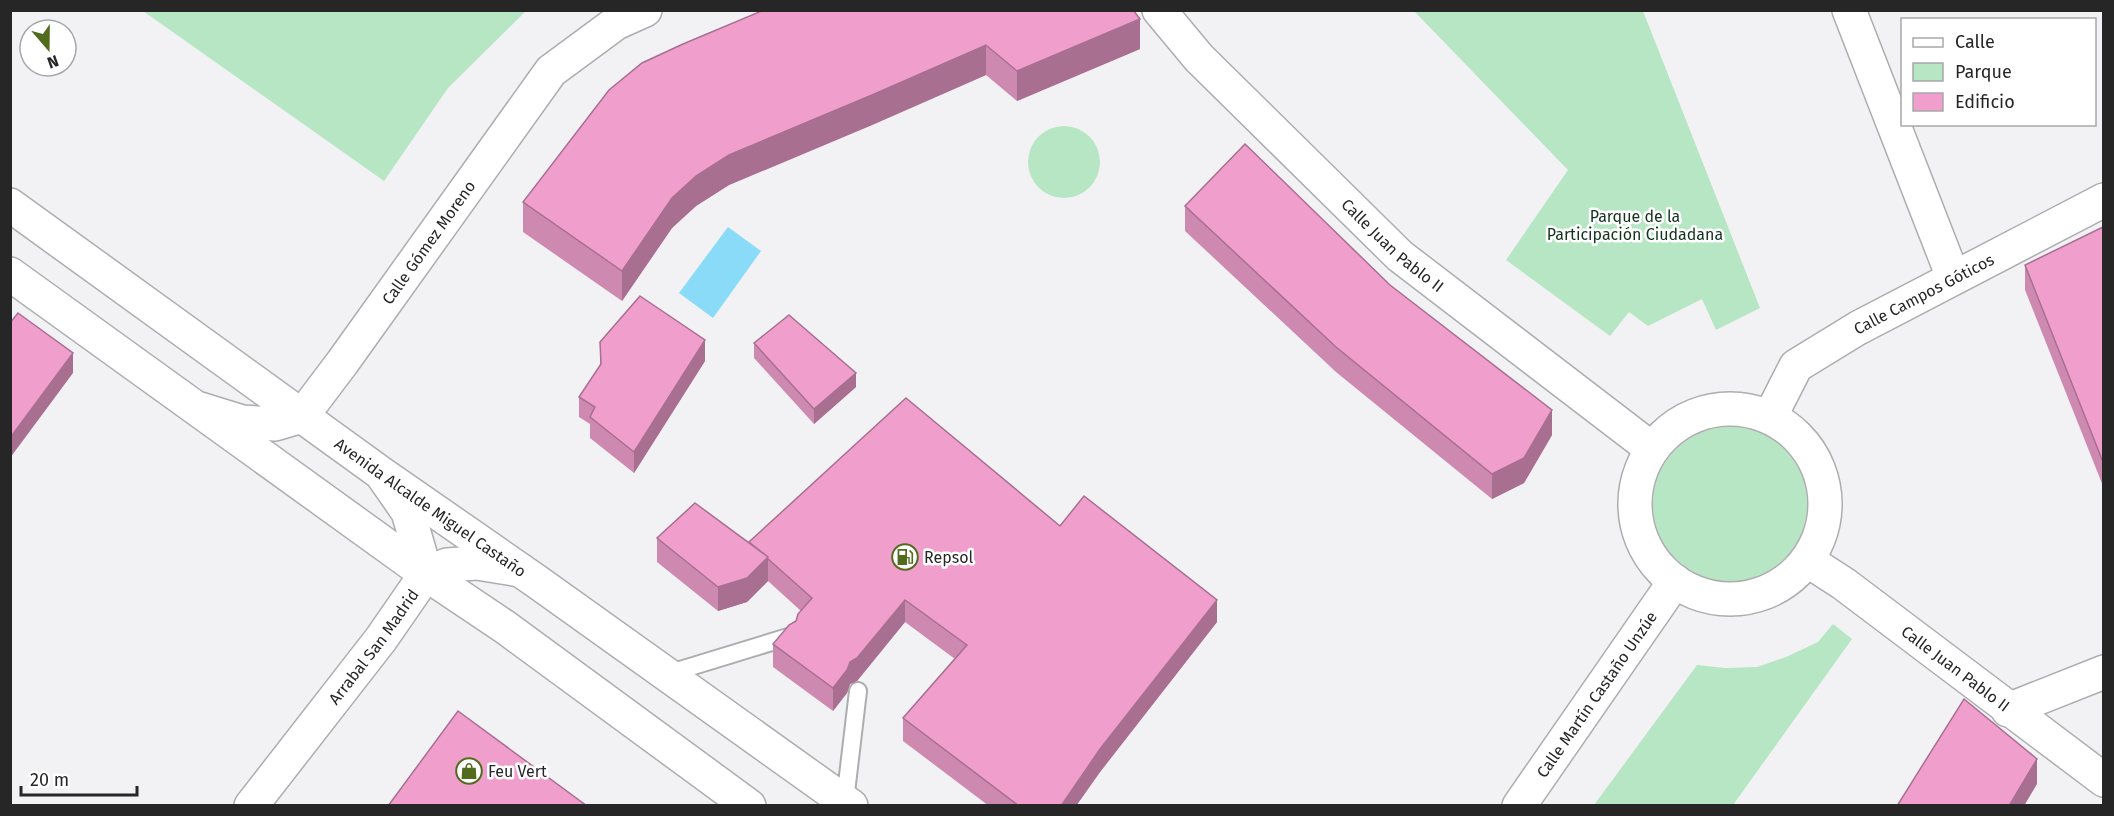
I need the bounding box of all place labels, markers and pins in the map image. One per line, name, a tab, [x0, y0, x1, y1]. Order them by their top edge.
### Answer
fuel station icon: Repsol	[890, 542, 920, 572]
place label: Repsol	[924, 548, 973, 567]
shop icon: Feu Vert	[454, 756, 484, 786]
place label: Feu Vert	[488, 762, 547, 781]

